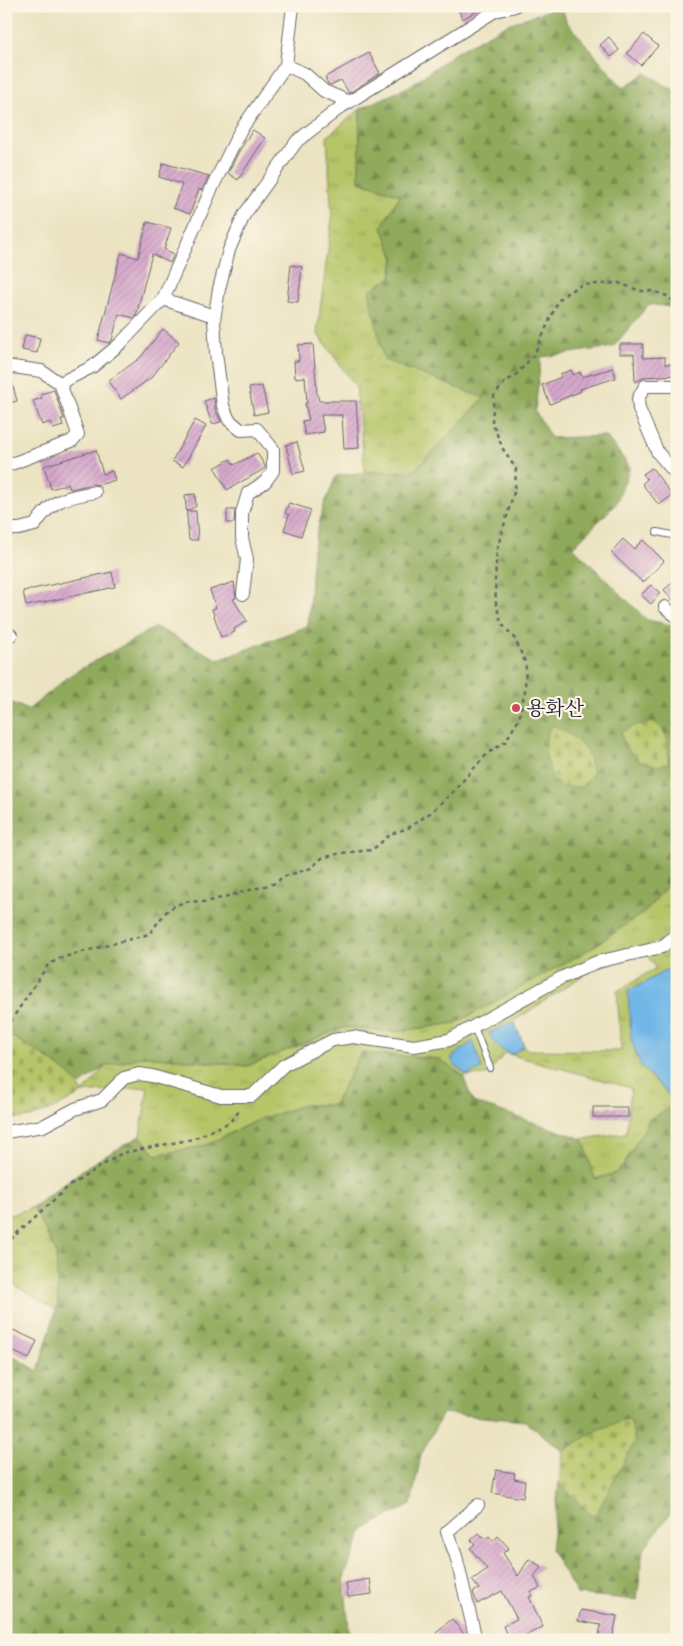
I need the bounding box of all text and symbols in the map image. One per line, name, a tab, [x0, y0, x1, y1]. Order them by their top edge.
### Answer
place label: 용화산	[526, 695, 585, 721]
marker: 용화산	[510, 702, 522, 714]

